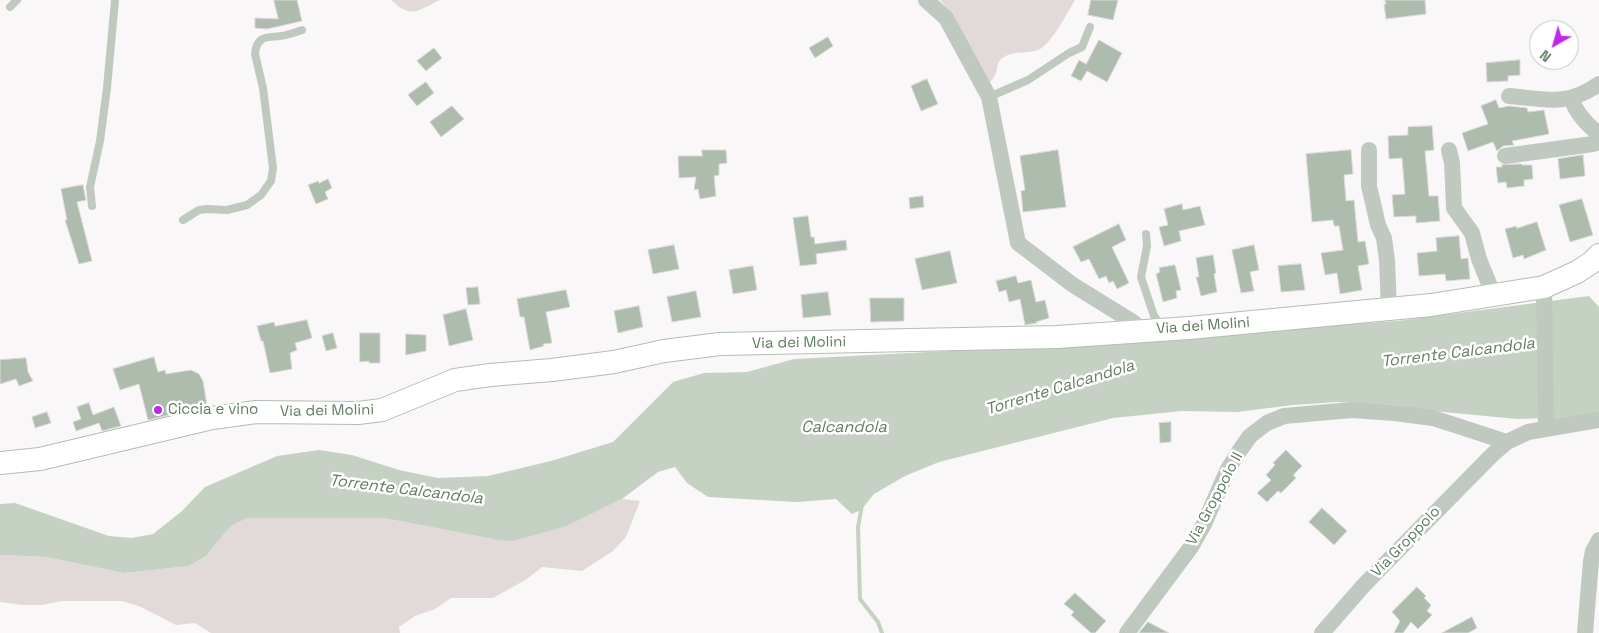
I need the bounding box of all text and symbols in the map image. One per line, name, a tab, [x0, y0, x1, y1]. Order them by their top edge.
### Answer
north arrow	[1529, 20, 1579, 70]
text: N	[1536, 46, 1555, 66]
street label: Via dei Molini	[1155, 314, 1251, 338]
street label: Via dei Molini	[752, 333, 846, 353]
water label: Torrente Calcandola	[1380, 334, 1536, 372]
water label: Torrente Calcandola	[983, 356, 1137, 420]
place label: Ciccia e vino	[168, 401, 258, 419]
street label: Via dei Molini	[280, 401, 374, 421]
marker: Ciccia e vino	[152, 404, 164, 416]
water label: Calcandola	[801, 418, 887, 438]
street label: Via Groppolo II	[1183, 449, 1247, 549]
water label: Torrente Calcandola	[328, 471, 484, 509]
street label: Via Groppolo	[1368, 503, 1444, 581]

